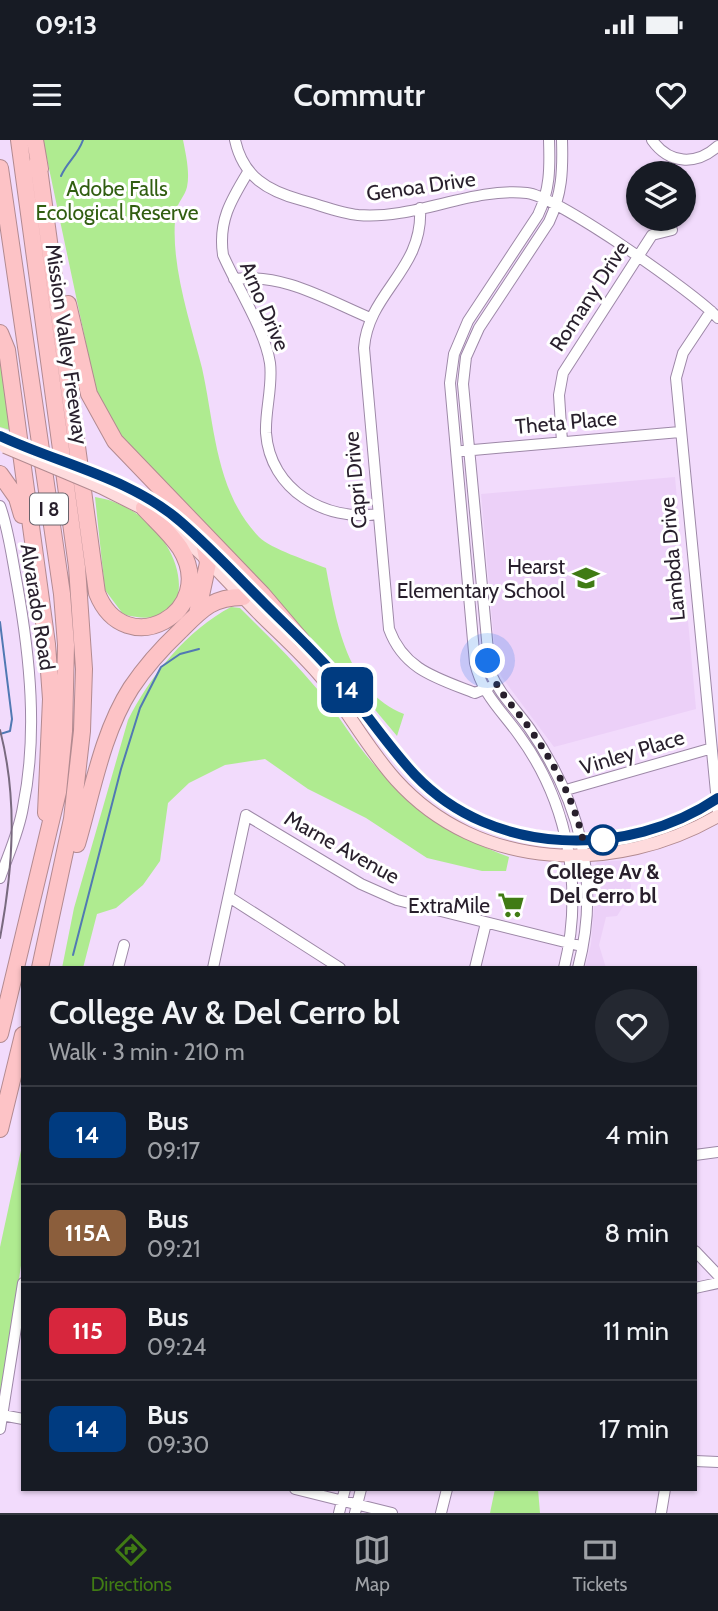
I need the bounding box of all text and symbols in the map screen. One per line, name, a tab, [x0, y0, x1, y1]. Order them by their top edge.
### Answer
text: 09:13	[35, 9, 97, 41]
text: Commutr	[293, 75, 425, 114]
icon: menu	[28, 76, 66, 114]
icon: heart	[652, 76, 690, 114]
map controls	[626, 161, 696, 231]
button: layers	[626, 161, 696, 231]
street label: Genoa Drive	[365, 166, 477, 206]
park label: Adobe Falls Ecological Reserve	[35, 176, 199, 225]
street label: Romany Drive	[544, 236, 634, 356]
street label: Mission Valley Freeway	[41, 242, 94, 446]
street label: Arno Drive	[235, 258, 295, 355]
street label: Theta Place	[514, 405, 618, 439]
street label: Capri Drive	[338, 430, 372, 530]
road number: I 8	[30, 494, 68, 524]
street label: Lambda Drive	[654, 496, 690, 622]
street label: Alvarado Road	[16, 542, 60, 672]
place label: Hearst Elementary School	[397, 554, 565, 603]
school or university icon: Hearst Elementary School	[571, 563, 601, 593]
your location	[470, 643, 505, 678]
line badge: 14	[316, 667, 378, 713]
text: 14	[335, 675, 359, 704]
street label: Vinley Place	[577, 724, 687, 780]
street label: Marne Avenue	[280, 805, 404, 889]
marker: College Av & Del Cerro bl	[588, 825, 618, 855]
place label: College Av & Del Cerro bl	[547, 859, 660, 908]
supermarket icon: ExtraMile	[496, 890, 526, 920]
place label: ExtraMile	[408, 893, 490, 918]
button: heart	[595, 989, 669, 1063]
text: College Av & Del Cerro bl	[49, 992, 400, 1032]
text: Walk · 3 min · 210 m	[49, 1038, 245, 1066]
text: Bus	[147, 1105, 188, 1137]
text: 4 min	[605, 1119, 669, 1151]
text: 14	[76, 1120, 99, 1149]
text: 09:17	[147, 1137, 200, 1165]
text: Bus	[147, 1203, 188, 1235]
text: 8 min	[605, 1217, 669, 1249]
text: 115A	[65, 1218, 110, 1247]
text: 09:21	[147, 1235, 200, 1263]
text: Bus	[147, 1301, 188, 1333]
text: 11 min	[603, 1315, 669, 1347]
text: 115	[72, 1316, 103, 1345]
text: 09:24	[147, 1333, 206, 1361]
text: Bus	[147, 1399, 188, 1431]
text: 17 min	[599, 1413, 669, 1445]
text: 14	[76, 1414, 99, 1443]
text: 09:30	[147, 1431, 209, 1459]
tab: Directions	[91, 1531, 172, 1596]
tab: Map	[353, 1531, 391, 1596]
tab: Tickets	[573, 1531, 627, 1596]

